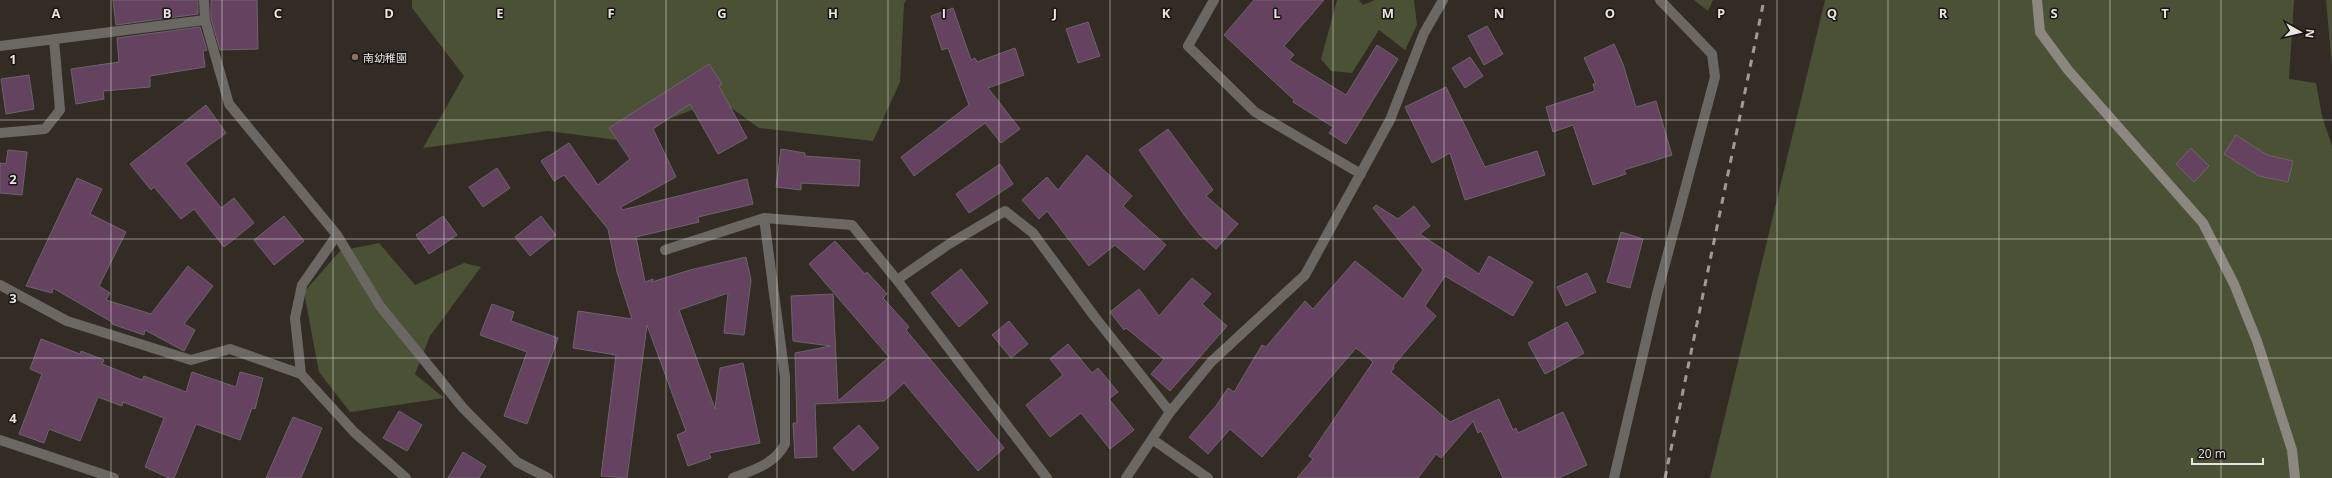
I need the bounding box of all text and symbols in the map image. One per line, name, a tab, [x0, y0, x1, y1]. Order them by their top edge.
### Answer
text: A	[52, 4, 61, 22]
text: B	[163, 4, 172, 22]
text: C	[274, 4, 282, 22]
text: D	[384, 4, 394, 22]
text: E	[496, 4, 504, 22]
text: F	[607, 4, 615, 22]
text: G	[717, 4, 727, 22]
text: H	[828, 4, 838, 22]
text: I	[942, 4, 946, 22]
text: J	[1052, 4, 1057, 22]
text: K	[1162, 4, 1171, 22]
text: L	[1273, 4, 1281, 22]
text: M	[1382, 4, 1394, 22]
text: N	[1494, 4, 1504, 22]
text: O	[1605, 4, 1615, 22]
text: P	[1717, 4, 1725, 22]
text: Q	[1827, 4, 1837, 22]
text: R	[1939, 4, 1948, 22]
text: S	[2050, 4, 2058, 22]
text: T	[2161, 4, 2169, 22]
north arrow	[2280, 12, 2320, 52]
text: N	[2302, 28, 2318, 39]
text: 1	[9, 50, 17, 68]
place label: 南幼稚園	[363, 50, 407, 65]
marker: 南幼稚園	[350, 52, 360, 62]
text: 2	[9, 170, 17, 188]
text: 3	[9, 289, 17, 307]
text: 4	[9, 409, 17, 427]
scale bar	[2192, 440, 2263, 466]
text: 20 m	[2198, 445, 2226, 462]

